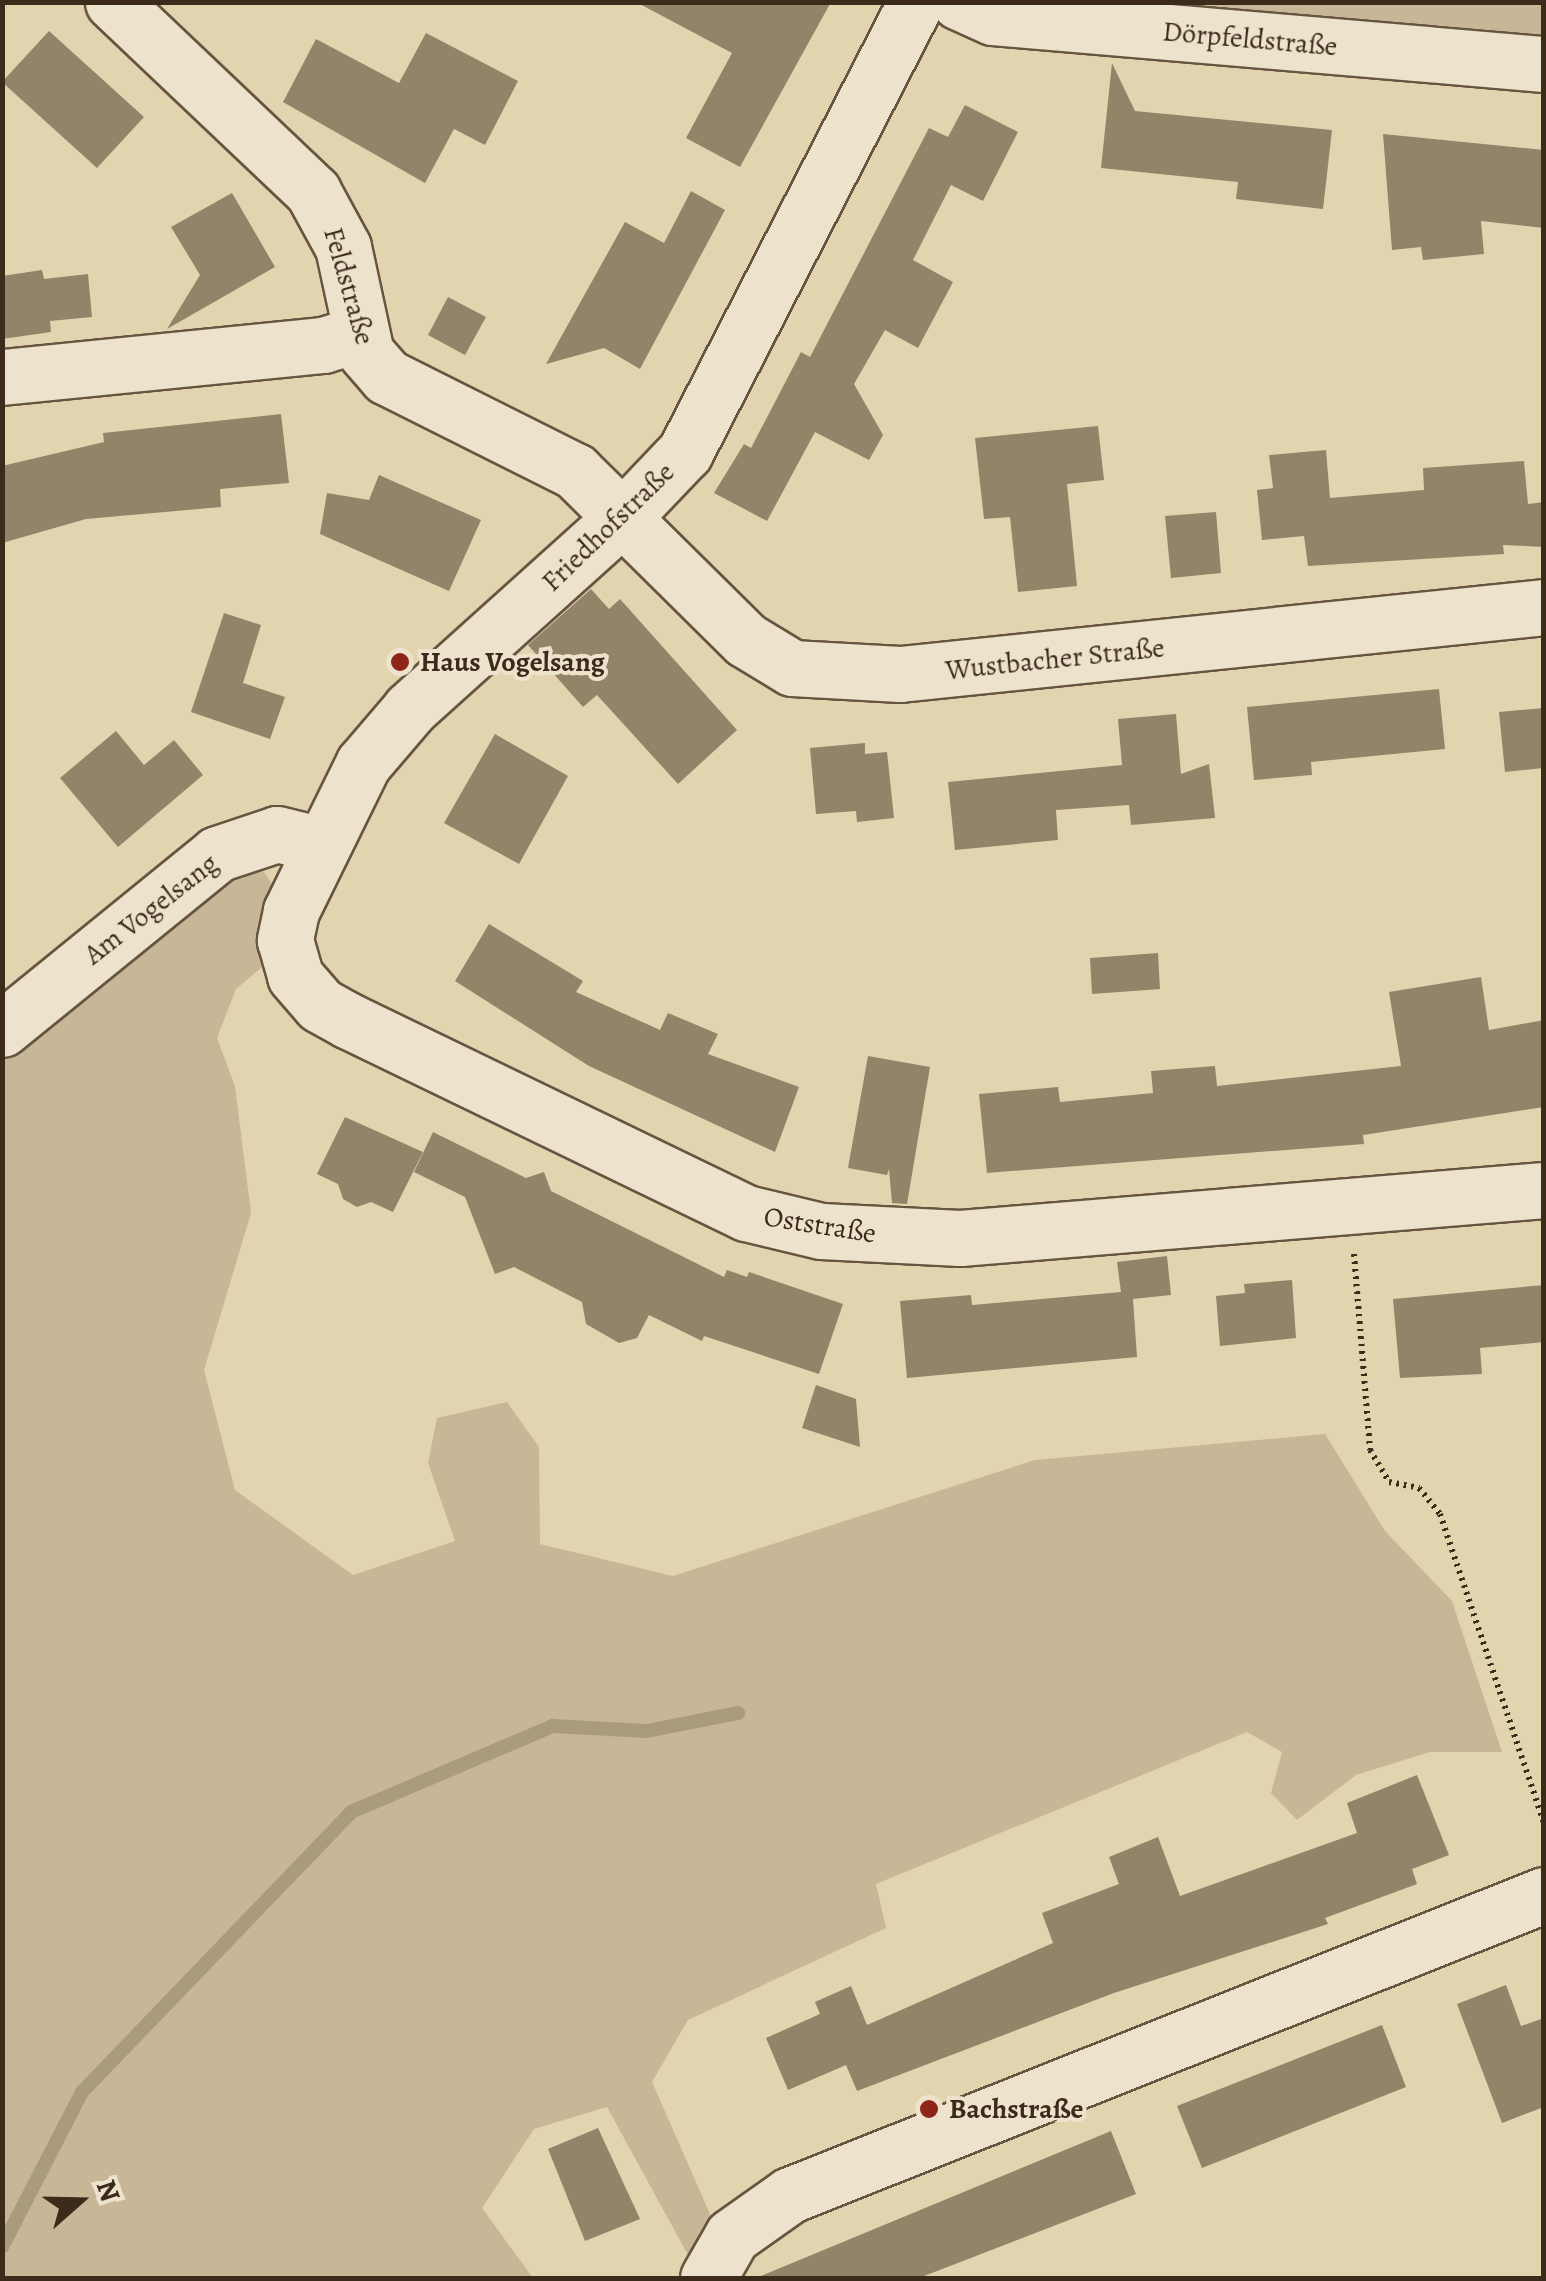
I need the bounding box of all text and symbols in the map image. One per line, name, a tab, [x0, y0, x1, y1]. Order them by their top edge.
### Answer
street label: Dörpfeldstraße	[1161, 15, 1339, 63]
street label: Feldstraße	[316, 223, 382, 349]
street label: Friedhofstraße	[535, 455, 681, 599]
street label: Wustbacher Straße	[944, 631, 1166, 687]
place label: Haus Vogelsang	[420, 645, 605, 679]
marker: Haus Vogelsang	[389, 651, 411, 673]
street label: Am Vogelsang	[77, 846, 225, 972]
street label: Oststraße	[762, 1200, 878, 1250]
place label: Bachstraße	[949, 2092, 1083, 2126]
marker: Bachstraße	[918, 2098, 940, 2120]
north arrow	[30, 2151, 130, 2251]
text: N	[87, 2175, 130, 2207]

